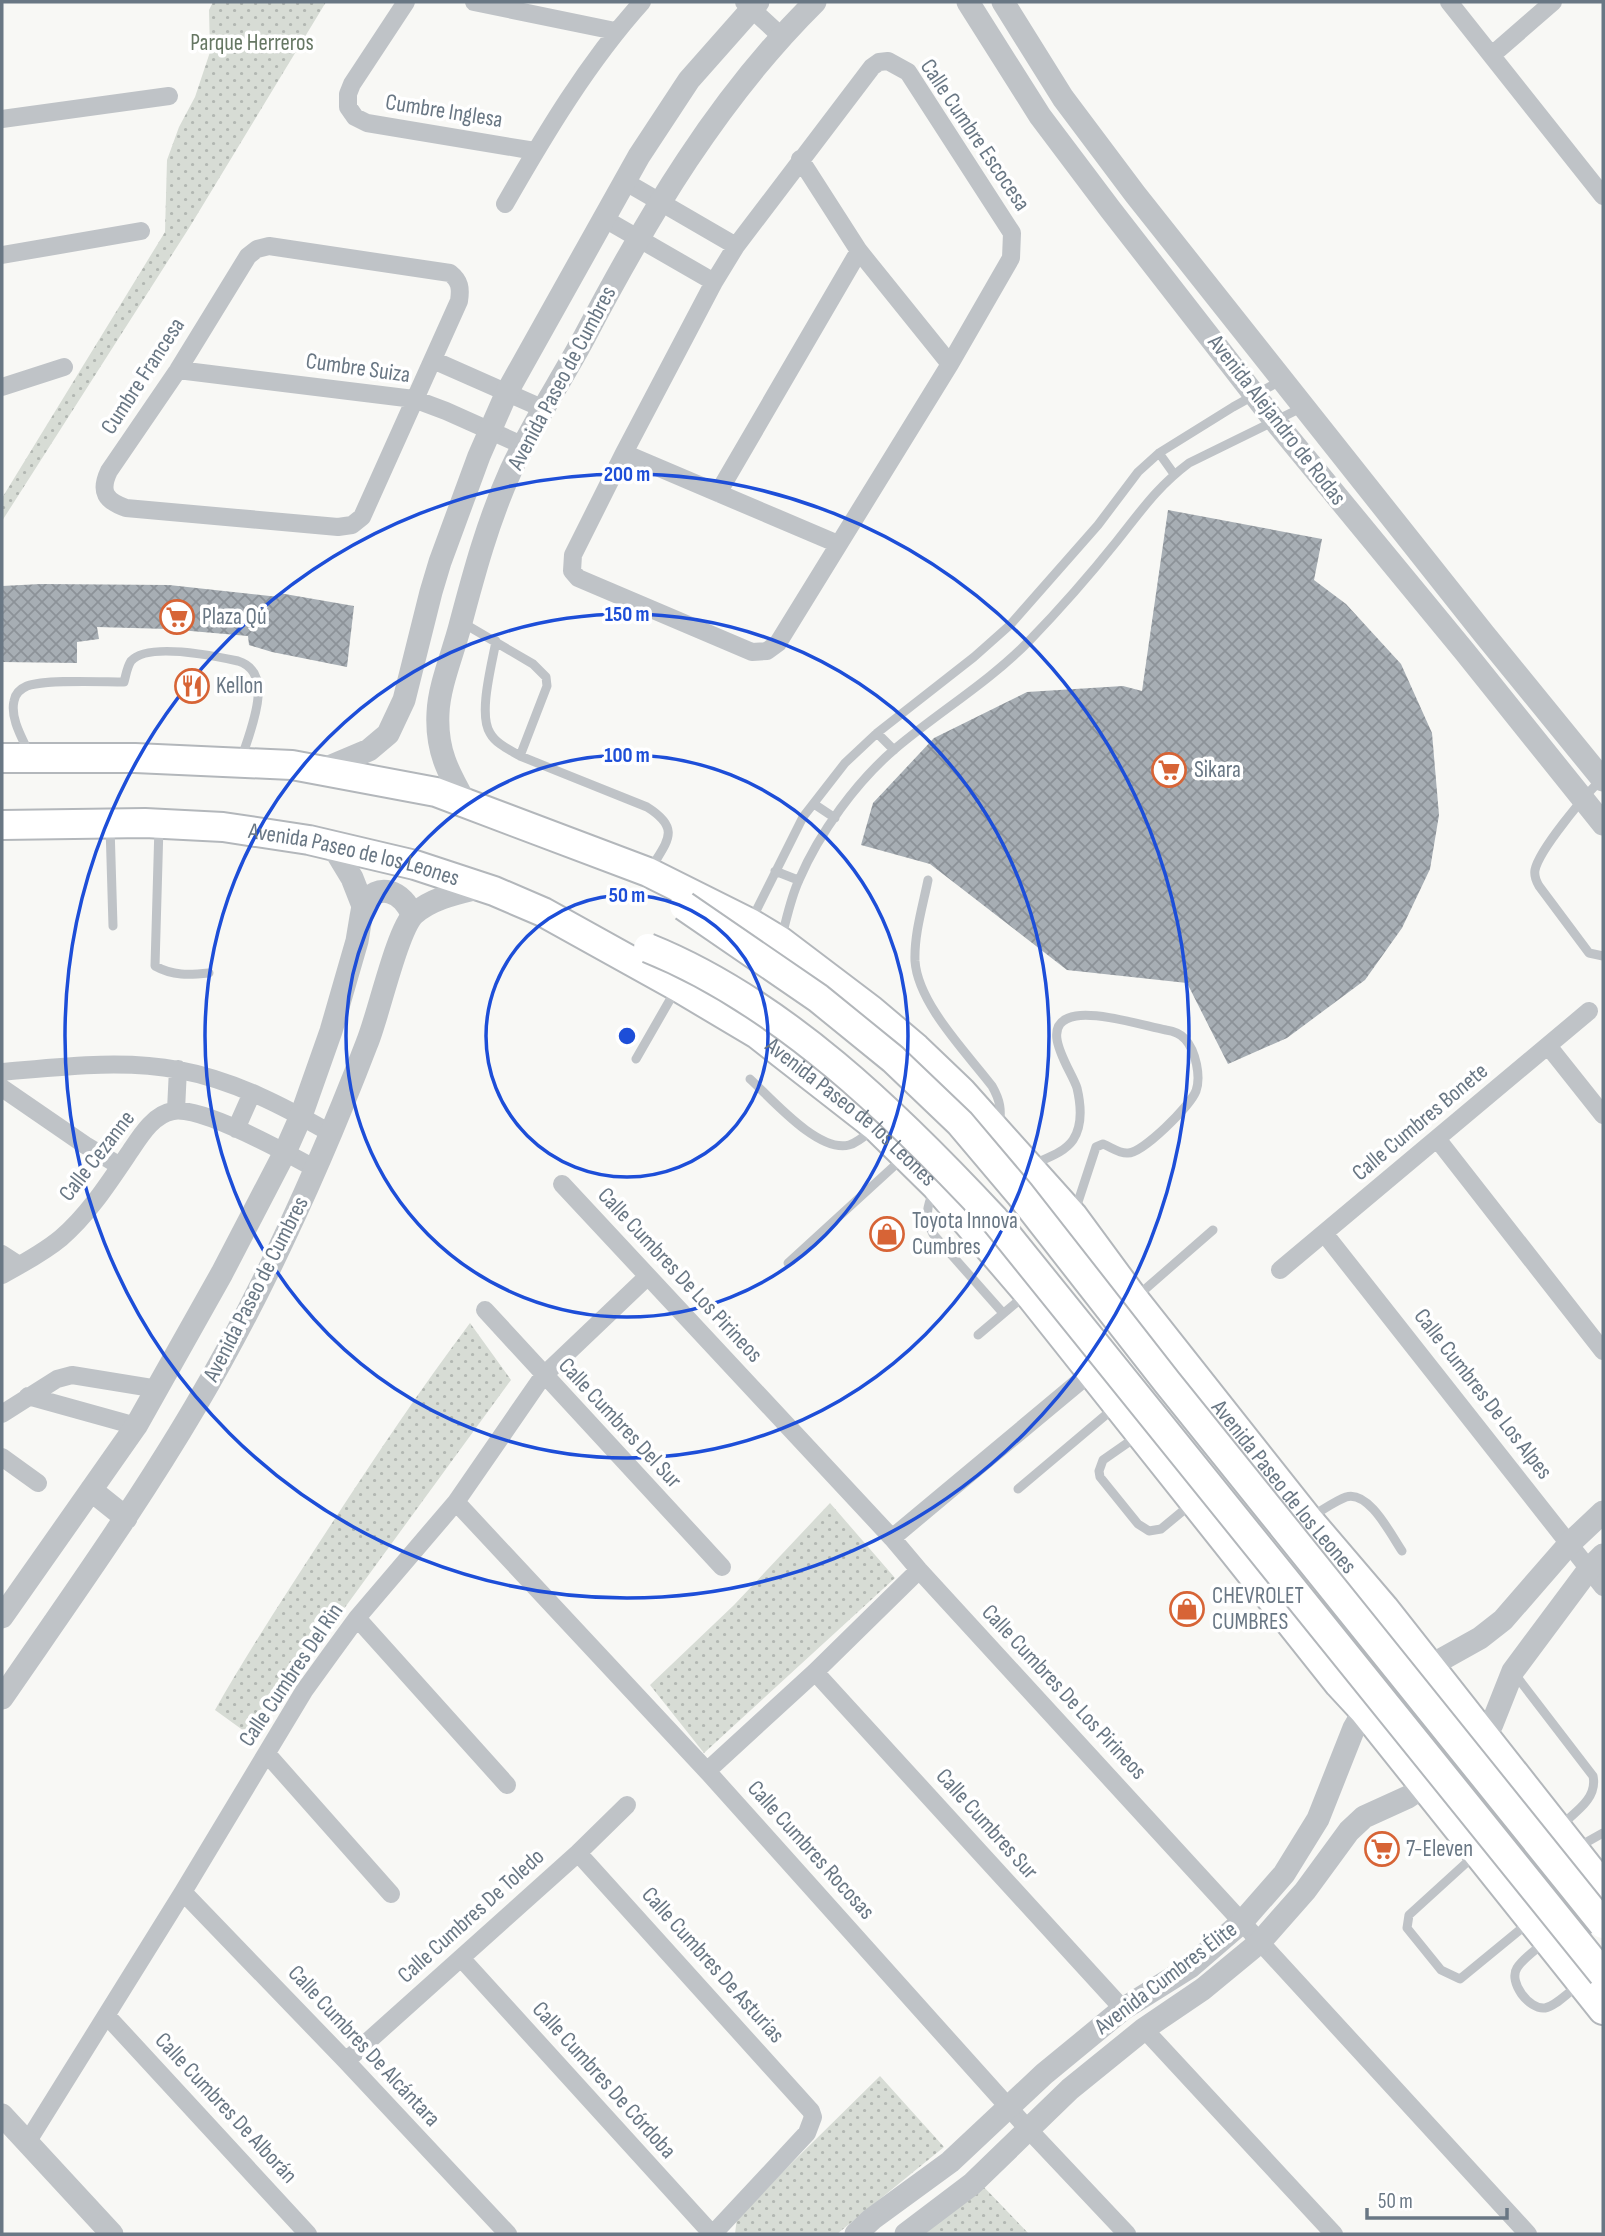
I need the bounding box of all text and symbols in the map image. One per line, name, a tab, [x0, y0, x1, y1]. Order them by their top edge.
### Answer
park label: Parque Herreros	[190, 29, 314, 57]
street label: Calle Cumbre Escocesa	[914, 54, 1036, 216]
street label: Cumbre Inglesa	[383, 88, 505, 134]
street label: Avenida Paseo de Cumbres	[501, 281, 622, 475]
street label: Cumbre Francesa	[95, 313, 191, 439]
street label: Avenida Alejandro de Rodas	[1201, 328, 1352, 511]
street label: Cumbre Suiza	[304, 347, 412, 389]
text: 200 m	[604, 462, 650, 487]
supermarket icon: Plaza Qú	[158, 598, 196, 636]
text: 150 m	[605, 602, 649, 627]
place label: Plaza Qú	[202, 603, 267, 631]
restaurant icon: Kellon	[173, 667, 211, 705]
place label: Kellon	[216, 672, 263, 700]
text: 100 m	[604, 743, 650, 768]
supermarket icon: Sikara	[1150, 751, 1188, 789]
place label: Sikara	[1194, 756, 1241, 784]
street label: Avenida Paseo de los Leones	[246, 817, 463, 893]
text: 50 m	[609, 883, 645, 908]
centre of rings	[615, 1024, 639, 1048]
street label: Avenida Paseo de los Leones	[759, 1031, 942, 1192]
street label: Calle Cumbres Bonete	[1347, 1057, 1493, 1187]
street label: Calle Cezanne	[53, 1105, 141, 1207]
street label: Calle Cumbres De Los Pirineos	[592, 1182, 768, 1368]
street label: Avenida Paseo de Cumbres	[197, 1192, 315, 1387]
place label: Toyota Innova Cumbres	[912, 1207, 1018, 1261]
shop icon: Toyota Innova Cumbres	[868, 1215, 906, 1253]
street label: Calle Cumbres De Los Alpes	[1408, 1303, 1558, 1485]
street label: Calle Cumbres Del Sur	[552, 1352, 688, 1494]
street label: Avenida Paseo de los Leones	[1205, 1394, 1363, 1580]
place label: CHEVROLET CUMBRES	[1212, 1582, 1304, 1636]
shop icon: CHEVROLET CUMBRES	[1168, 1590, 1206, 1628]
street label: Calle Cumbres Del Rin	[233, 1598, 349, 1752]
street label: Calle Cumbres De Los Pirineos	[976, 1599, 1152, 1785]
street label: Calle Cumbres Sur	[930, 1763, 1044, 1886]
street label: Calle Cumbres Rocosas	[741, 1775, 881, 1925]
supermarket icon: 7-Eleven	[1363, 1830, 1401, 1868]
place label: 7-Eleven	[1406, 1835, 1473, 1863]
street label: Calle Cumbres De Toledo	[392, 1843, 550, 1989]
street label: Calle Cumbres De Asturias	[636, 1881, 790, 2049]
street label: Avenida Cumbres Élite	[1089, 1915, 1243, 2041]
street label: Calle Cumbres De Alcántara	[282, 1959, 446, 2133]
street label: Calle Cumbres De Córdoba	[526, 1996, 682, 2164]
street label: Calle Cumbres De Alborán	[149, 2027, 303, 2189]
scale bar	[1367, 2176, 1507, 2220]
text: 50 m	[1378, 2189, 1413, 2214]

